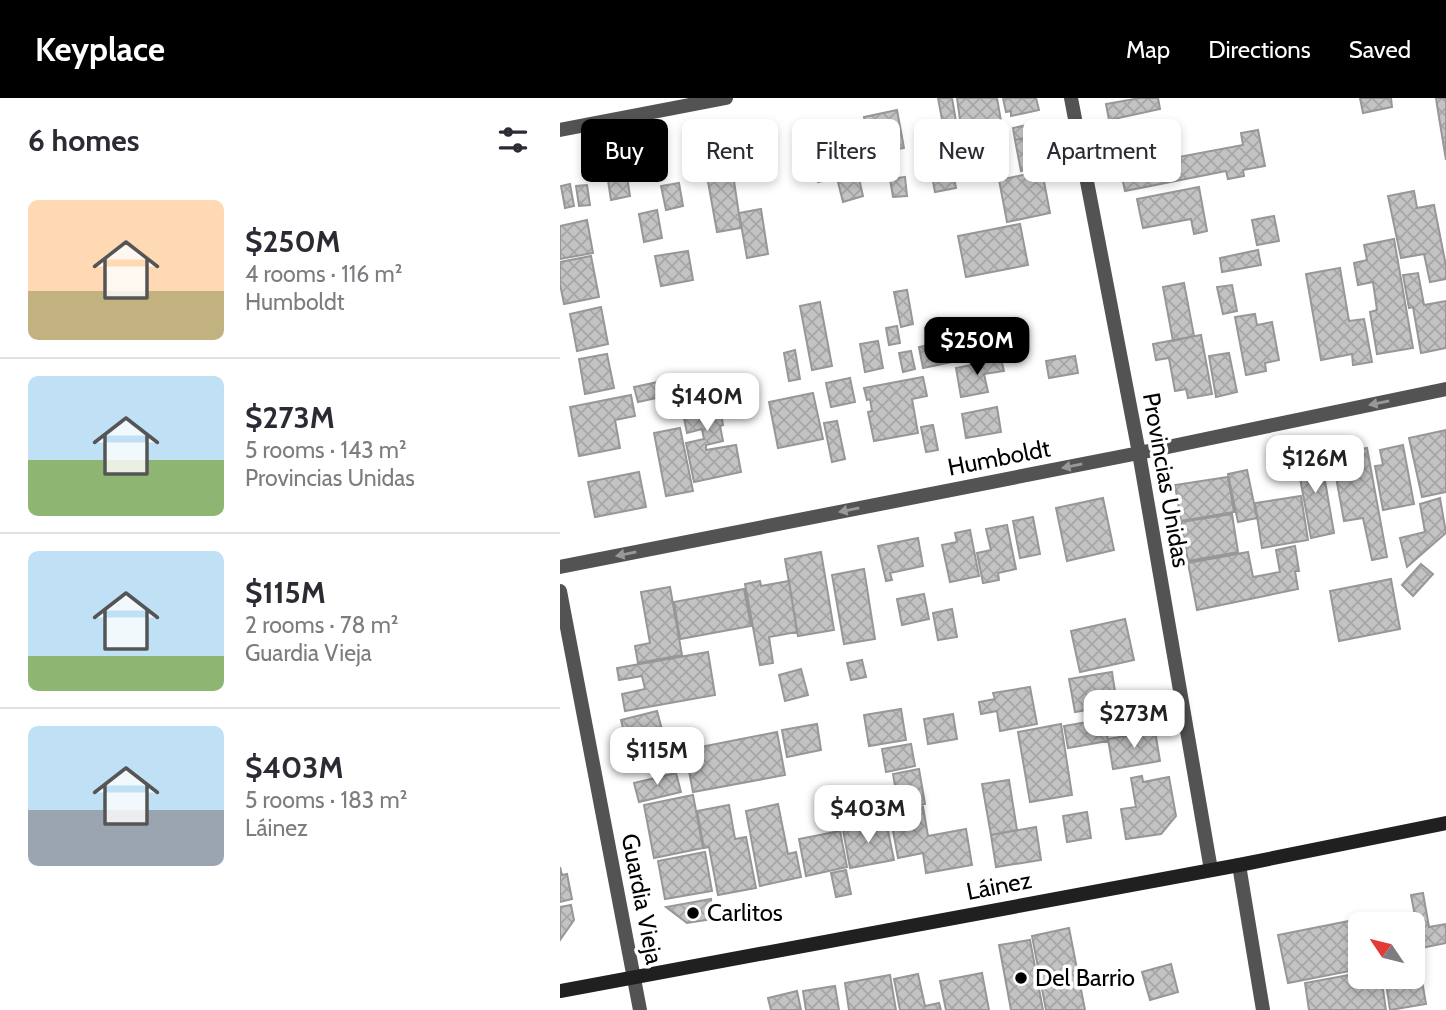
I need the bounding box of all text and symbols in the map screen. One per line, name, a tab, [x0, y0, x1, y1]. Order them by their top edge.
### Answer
text: Keyplace	[35, 29, 165, 69]
text: Map	[1126, 35, 1170, 64]
text: Directions	[1208, 35, 1311, 64]
text: Saved	[1349, 35, 1411, 64]
chip: Buy	[581, 119, 668, 182]
chip: Rent	[682, 119, 778, 182]
chip: Filters	[792, 119, 900, 182]
chip: New	[914, 119, 1009, 182]
chip: Apartment	[1023, 119, 1181, 182]
icon: filters	[494, 121, 532, 159]
text: 6 homes	[28, 122, 139, 159]
text: $250M	[245, 223, 341, 260]
icon: home	[84, 228, 168, 312]
text: 4 rooms · 116 m²	[245, 260, 402, 288]
text: Humboldt	[245, 288, 344, 316]
pin: $250M	[928, 317, 1026, 377]
text: $250M	[940, 326, 1014, 354]
pin: $140M	[658, 374, 756, 433]
text: $140M	[671, 382, 743, 410]
street label: Provincias Unidas	[1137, 390, 1196, 570]
one-way arrow	[1368, 398, 1390, 409]
text: $273M	[245, 399, 335, 436]
icon: home	[84, 404, 168, 488]
street label: Humboldt	[945, 433, 1053, 482]
text: 5 rooms · 143 m²	[245, 436, 407, 464]
pin: $126M	[1266, 436, 1364, 495]
text: $126M	[1282, 444, 1348, 472]
one-way arrow	[1061, 461, 1083, 472]
text: Provincias Unidas	[245, 464, 415, 492]
one-way arrow	[838, 505, 860, 516]
one-way arrow	[615, 549, 637, 560]
text: $115M	[245, 574, 326, 611]
icon: home	[84, 579, 168, 663]
text: 2 rooms · 78 m²	[245, 611, 399, 639]
text: Guardia Vieja	[245, 639, 372, 667]
pin: $273M	[1085, 690, 1183, 750]
text: $273M	[1100, 699, 1168, 727]
pin: $115M	[608, 728, 706, 787]
text: $115M	[626, 736, 688, 764]
text: $403M	[245, 749, 343, 786]
icon: home	[84, 754, 168, 838]
text: 5 rooms · 183 m²	[245, 786, 407, 814]
pin: $403M	[819, 786, 917, 845]
text: $403M	[830, 794, 906, 822]
text: Láinez	[245, 814, 308, 842]
street label: Guardia Vieja	[616, 831, 669, 967]
street label: Láinez	[964, 865, 1034, 906]
place label: Carlitos	[707, 898, 783, 927]
marker: Carlitos	[685, 905, 701, 921]
north arrow	[1348, 912, 1424, 989]
map controls	[1348, 912, 1425, 989]
place label: Del Barrio	[1035, 963, 1135, 992]
marker: Del Barrio	[1013, 970, 1029, 986]

